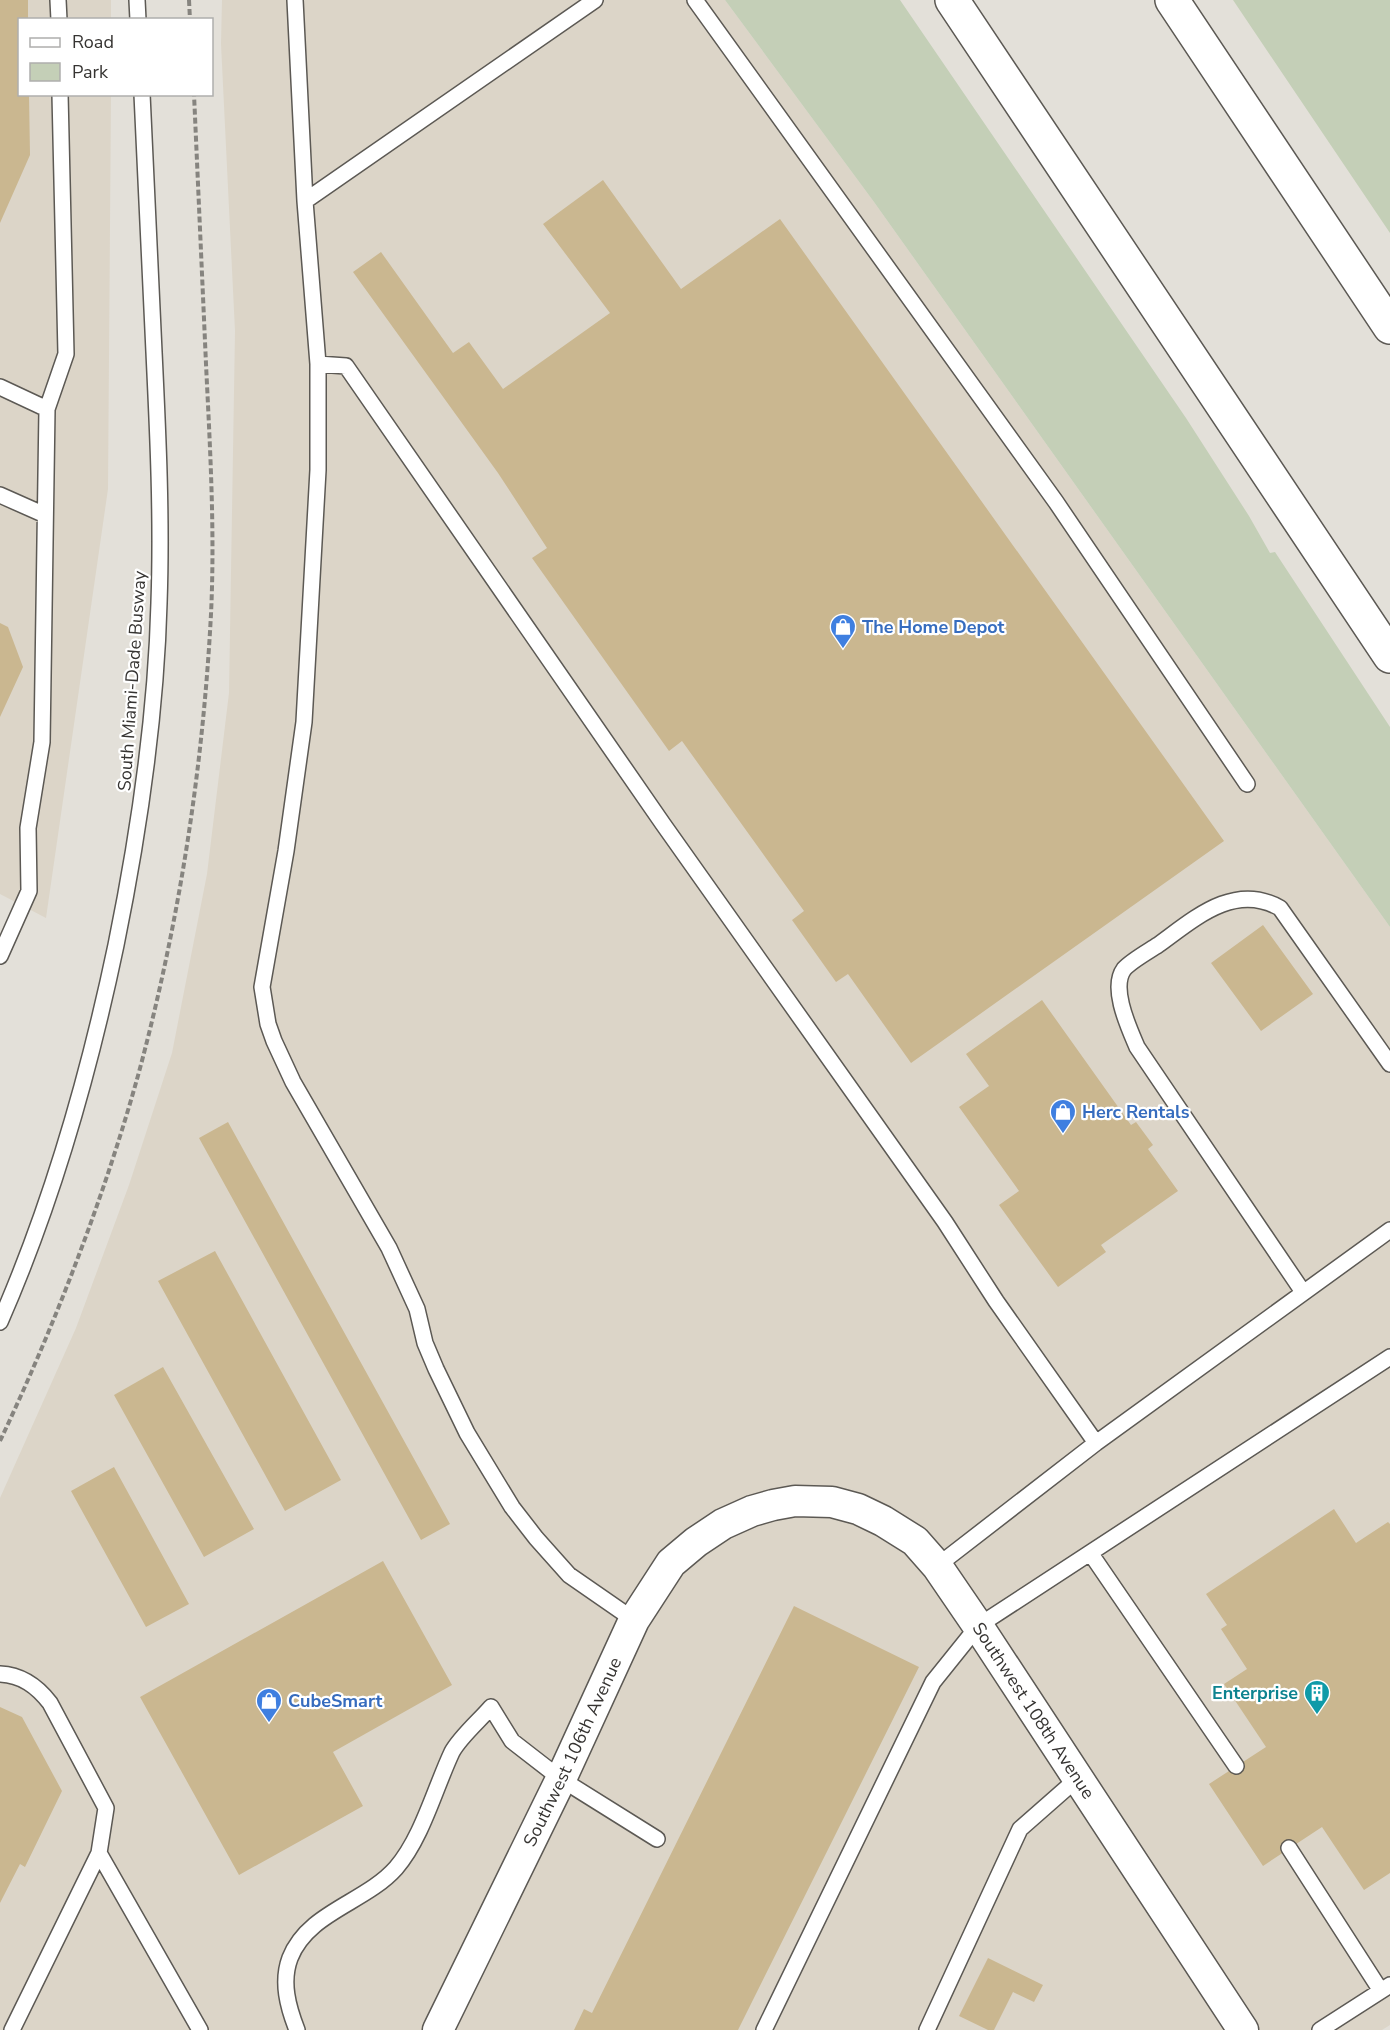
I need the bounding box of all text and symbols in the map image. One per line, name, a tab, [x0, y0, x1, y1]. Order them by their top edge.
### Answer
legend	[18, 18, 213, 96]
text: Road	[72, 30, 114, 54]
text: Park	[72, 60, 109, 84]
street label: South Miami-Dade Busway	[112, 569, 152, 792]
shop icon: The Home Depot	[828, 612, 858, 650]
place label: The Home Depot	[862, 615, 1005, 639]
shop icon: Herc Rentals	[1048, 1097, 1078, 1135]
place label: Herc Rentals	[1082, 1100, 1190, 1124]
street label: Southwest 108th Avenue	[967, 1618, 1100, 1804]
street label: Southwest 106th Avenue	[518, 1653, 627, 1851]
building icon: Enterprise	[1302, 1678, 1332, 1716]
place label: Enterprise	[1212, 1681, 1298, 1705]
shop icon: CubeSmart	[254, 1686, 284, 1724]
place label: CubeSmart	[288, 1689, 383, 1713]

